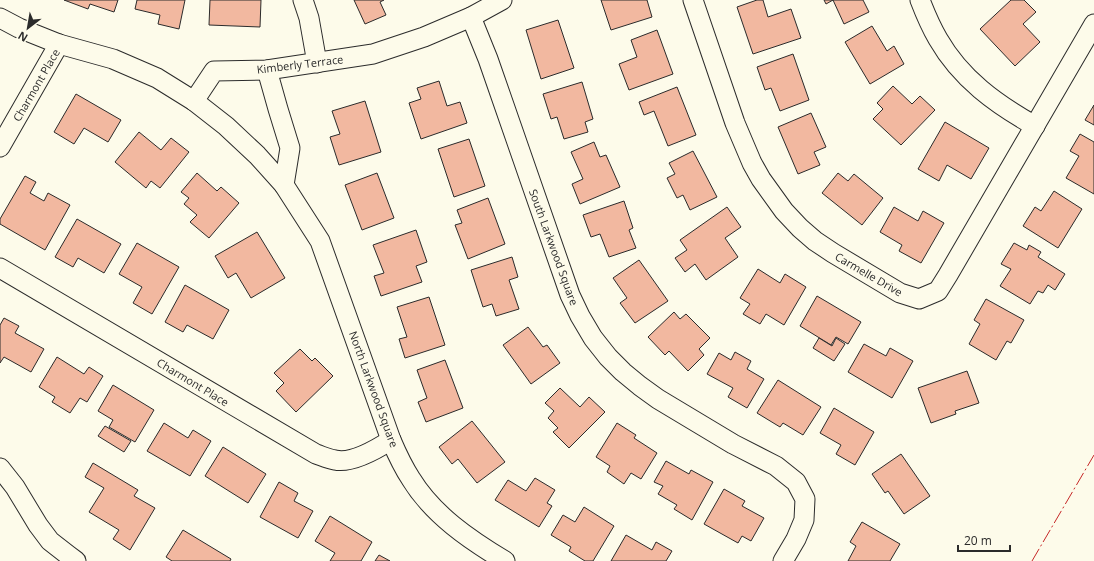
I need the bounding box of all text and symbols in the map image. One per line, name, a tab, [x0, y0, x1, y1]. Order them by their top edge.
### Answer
north arrow	[8, 8, 48, 48]
text: N	[15, 28, 30, 46]
street label: Charmont Place	[9, 46, 63, 124]
street label: Kimberly Terrace	[256, 51, 344, 77]
street label: South Larkwood Square	[526, 187, 582, 307]
street label: Carmelle Drive	[833, 249, 905, 299]
street label: North Larkwood Square	[346, 329, 402, 449]
street label: Charmont Place	[154, 355, 232, 409]
scale bar	[958, 527, 1010, 553]
text: 20 m	[964, 532, 992, 549]

